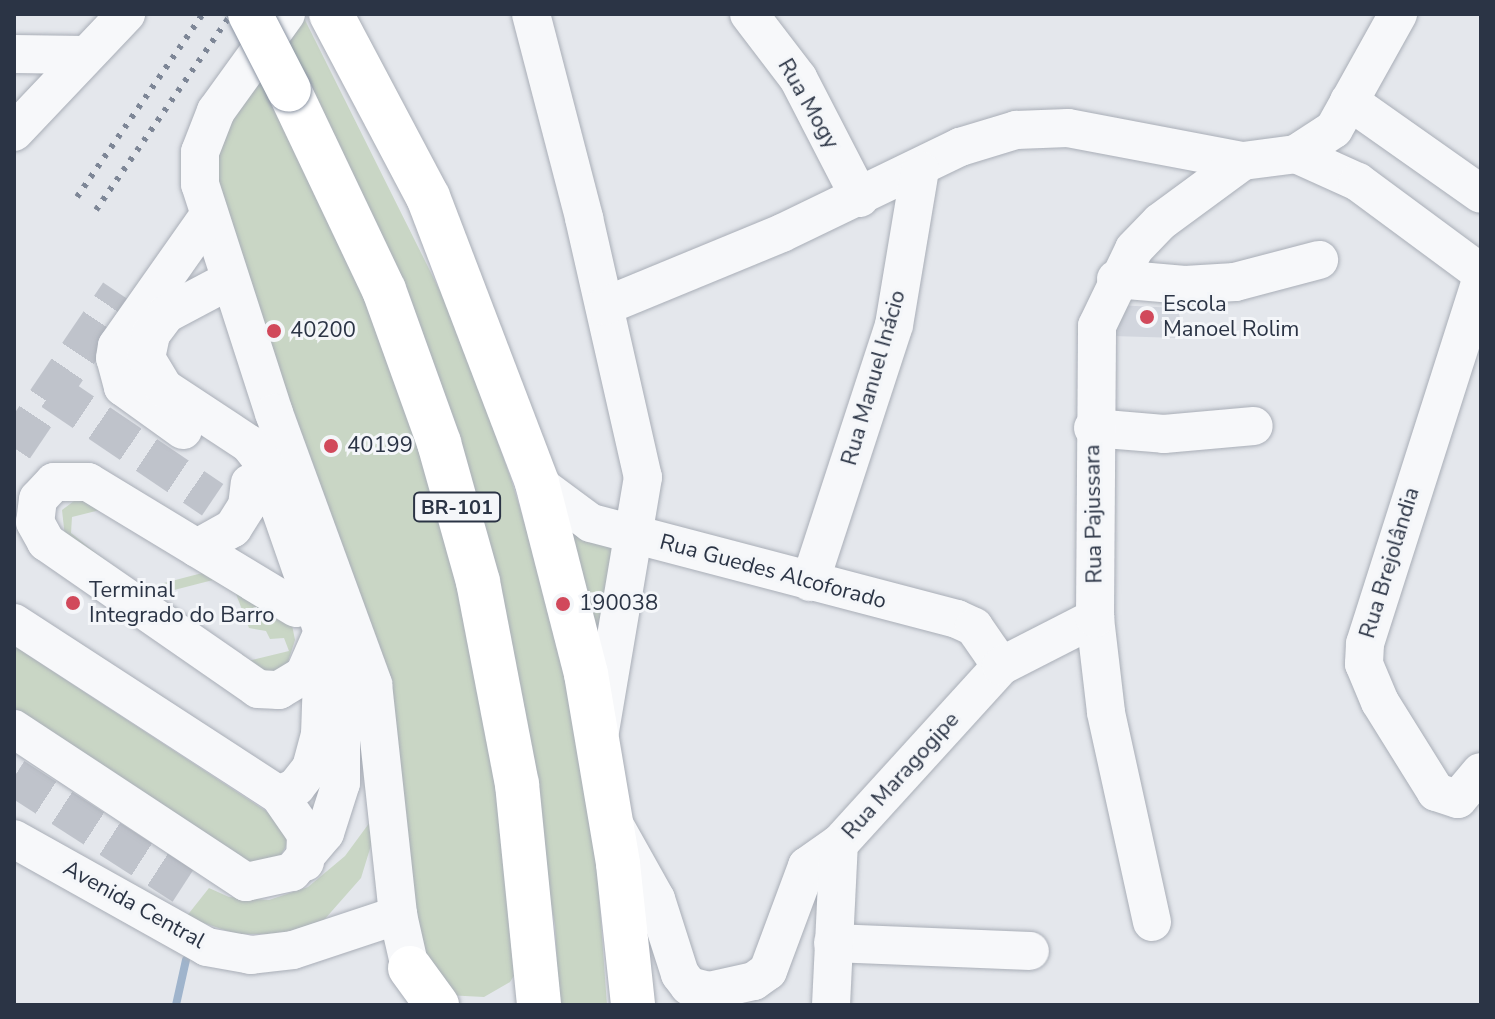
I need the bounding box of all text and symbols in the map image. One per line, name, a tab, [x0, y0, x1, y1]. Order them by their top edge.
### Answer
street label: Rua Mogy	[772, 54, 844, 154]
street label: Rua Manuel Inácio	[836, 287, 912, 469]
place label: Escola Manoel Rolim	[1163, 291, 1299, 342]
marker: Escola Manoel Rolim	[1138, 308, 1156, 326]
place label: 40200	[290, 318, 356, 344]
marker: 40200	[265, 322, 283, 340]
place label: 40199	[347, 433, 413, 459]
marker: 40199	[322, 437, 340, 455]
street label: Rua Pajussara	[1080, 444, 1108, 584]
street label: Rua Brejolândia	[1355, 484, 1425, 642]
road number: BR-101	[413, 491, 501, 523]
street label: Rua Guedes Alcoforado	[657, 529, 889, 615]
place label: Terminal Integrado do Barro	[89, 577, 275, 628]
place label: 190038	[579, 591, 658, 617]
marker: Terminal Integrado do Barro	[64, 594, 82, 612]
marker: 190038	[554, 595, 572, 613]
street label: Rua Maragogipe	[837, 707, 965, 845]
street label: Avenida Central	[59, 855, 209, 955]

